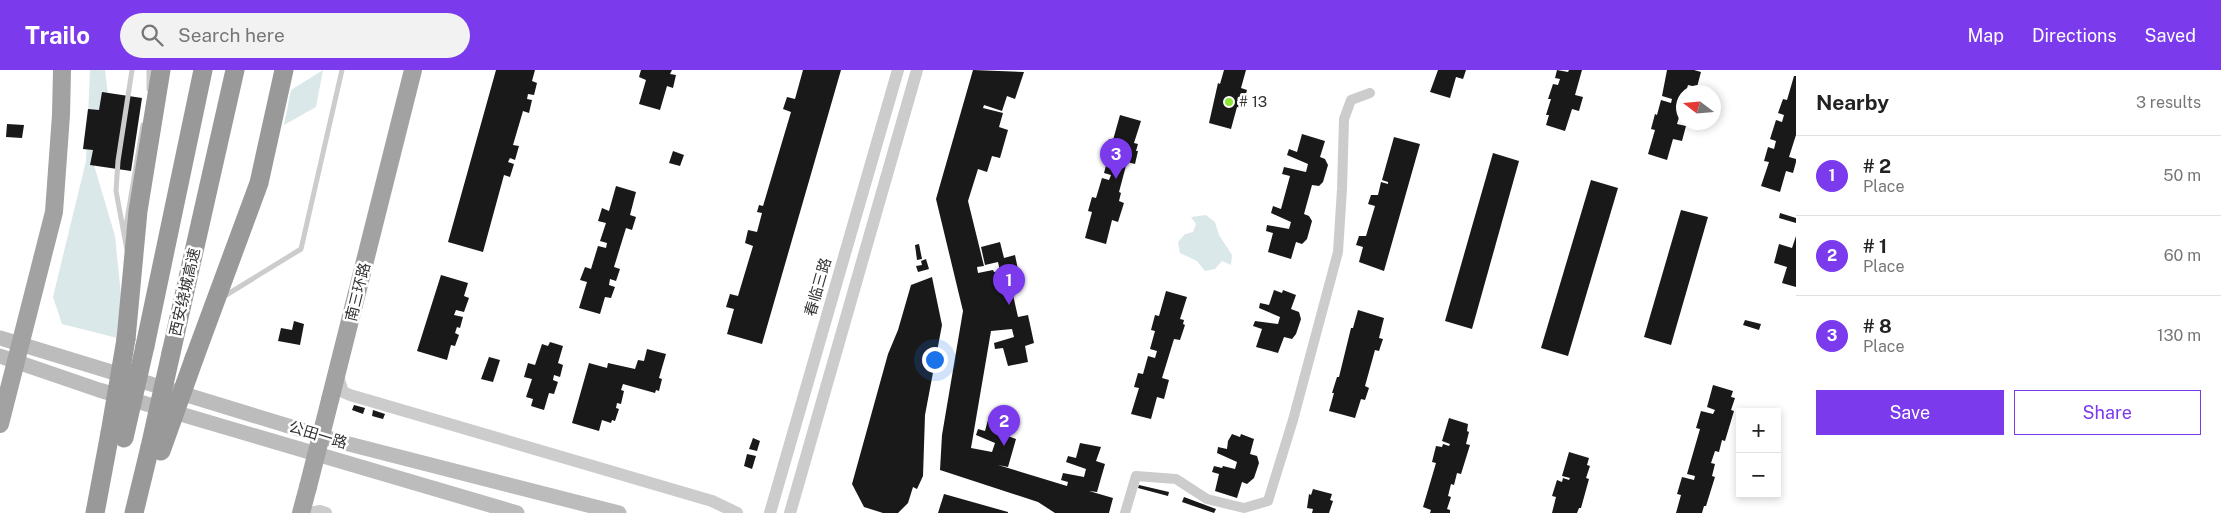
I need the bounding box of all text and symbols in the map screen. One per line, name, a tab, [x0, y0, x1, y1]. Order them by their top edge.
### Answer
search box	[120, 13, 470, 58]
text: Trailo	[25, 21, 90, 49]
icon: search	[138, 21, 166, 49]
text: Search here	[178, 24, 285, 46]
text: Map	[1967, 25, 2004, 46]
text: Directions	[2032, 25, 2117, 46]
text: Saved	[2145, 25, 2196, 46]
north arrow	[1676, 85, 1721, 130]
text: Nearby	[1816, 90, 1889, 115]
place label: # 13	[1239, 93, 1267, 110]
text: 3 results	[2136, 93, 2201, 112]
marker: # 13	[1223, 96, 1235, 108]
pin: 3	[1100, 138, 1132, 179]
text: # 2	[1863, 155, 1891, 177]
text: 1	[1829, 166, 1835, 185]
text: 50 m	[2163, 166, 2201, 185]
text: Place	[1863, 177, 1905, 196]
text: # 1	[1863, 235, 1887, 257]
street label: 西安绕城高速	[166, 246, 203, 338]
text: 2	[1827, 246, 1837, 265]
text: 60 m	[2164, 246, 2201, 265]
street label: 春临三路	[801, 256, 834, 318]
text: Place	[1863, 257, 1905, 276]
street label: 南三环路	[342, 261, 373, 323]
pin: 1	[993, 264, 1025, 305]
text: # 8	[1863, 315, 1892, 337]
text: 3	[1827, 326, 1837, 345]
text: 130 m	[2157, 326, 2201, 345]
text: Place	[1863, 337, 1905, 356]
your location	[922, 347, 948, 373]
button: Save	[1816, 390, 2004, 435]
button: Share	[2014, 390, 2201, 435]
pin: 2	[988, 405, 1020, 446]
map controls	[1736, 408, 1781, 498]
button: +	[1736, 408, 1781, 453]
street label: 公田一路	[287, 418, 349, 451]
button: −	[1736, 453, 1781, 498]

